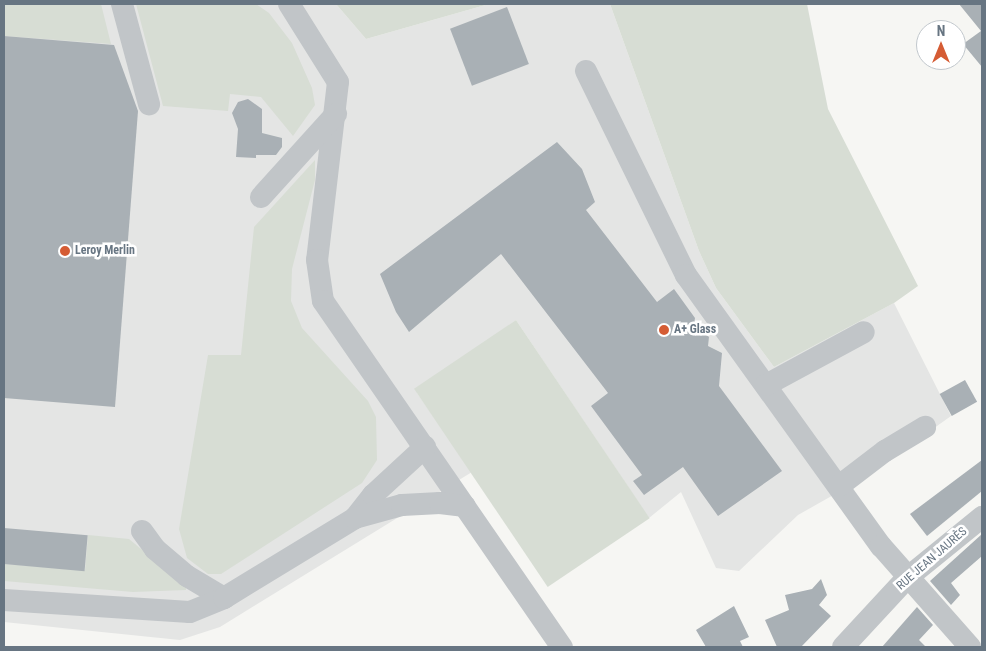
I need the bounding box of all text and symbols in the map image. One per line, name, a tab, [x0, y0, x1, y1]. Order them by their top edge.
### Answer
north arrow	[916, 20, 966, 70]
text: N	[937, 23, 945, 39]
place label: Leroy Merlin	[75, 244, 135, 258]
marker: Leroy Merlin	[59, 245, 71, 257]
place label: A+ Glass	[674, 323, 716, 337]
marker: A+ Glass	[658, 324, 670, 336]
street label: RUE JEAN JAURÈS	[894, 525, 970, 593]

